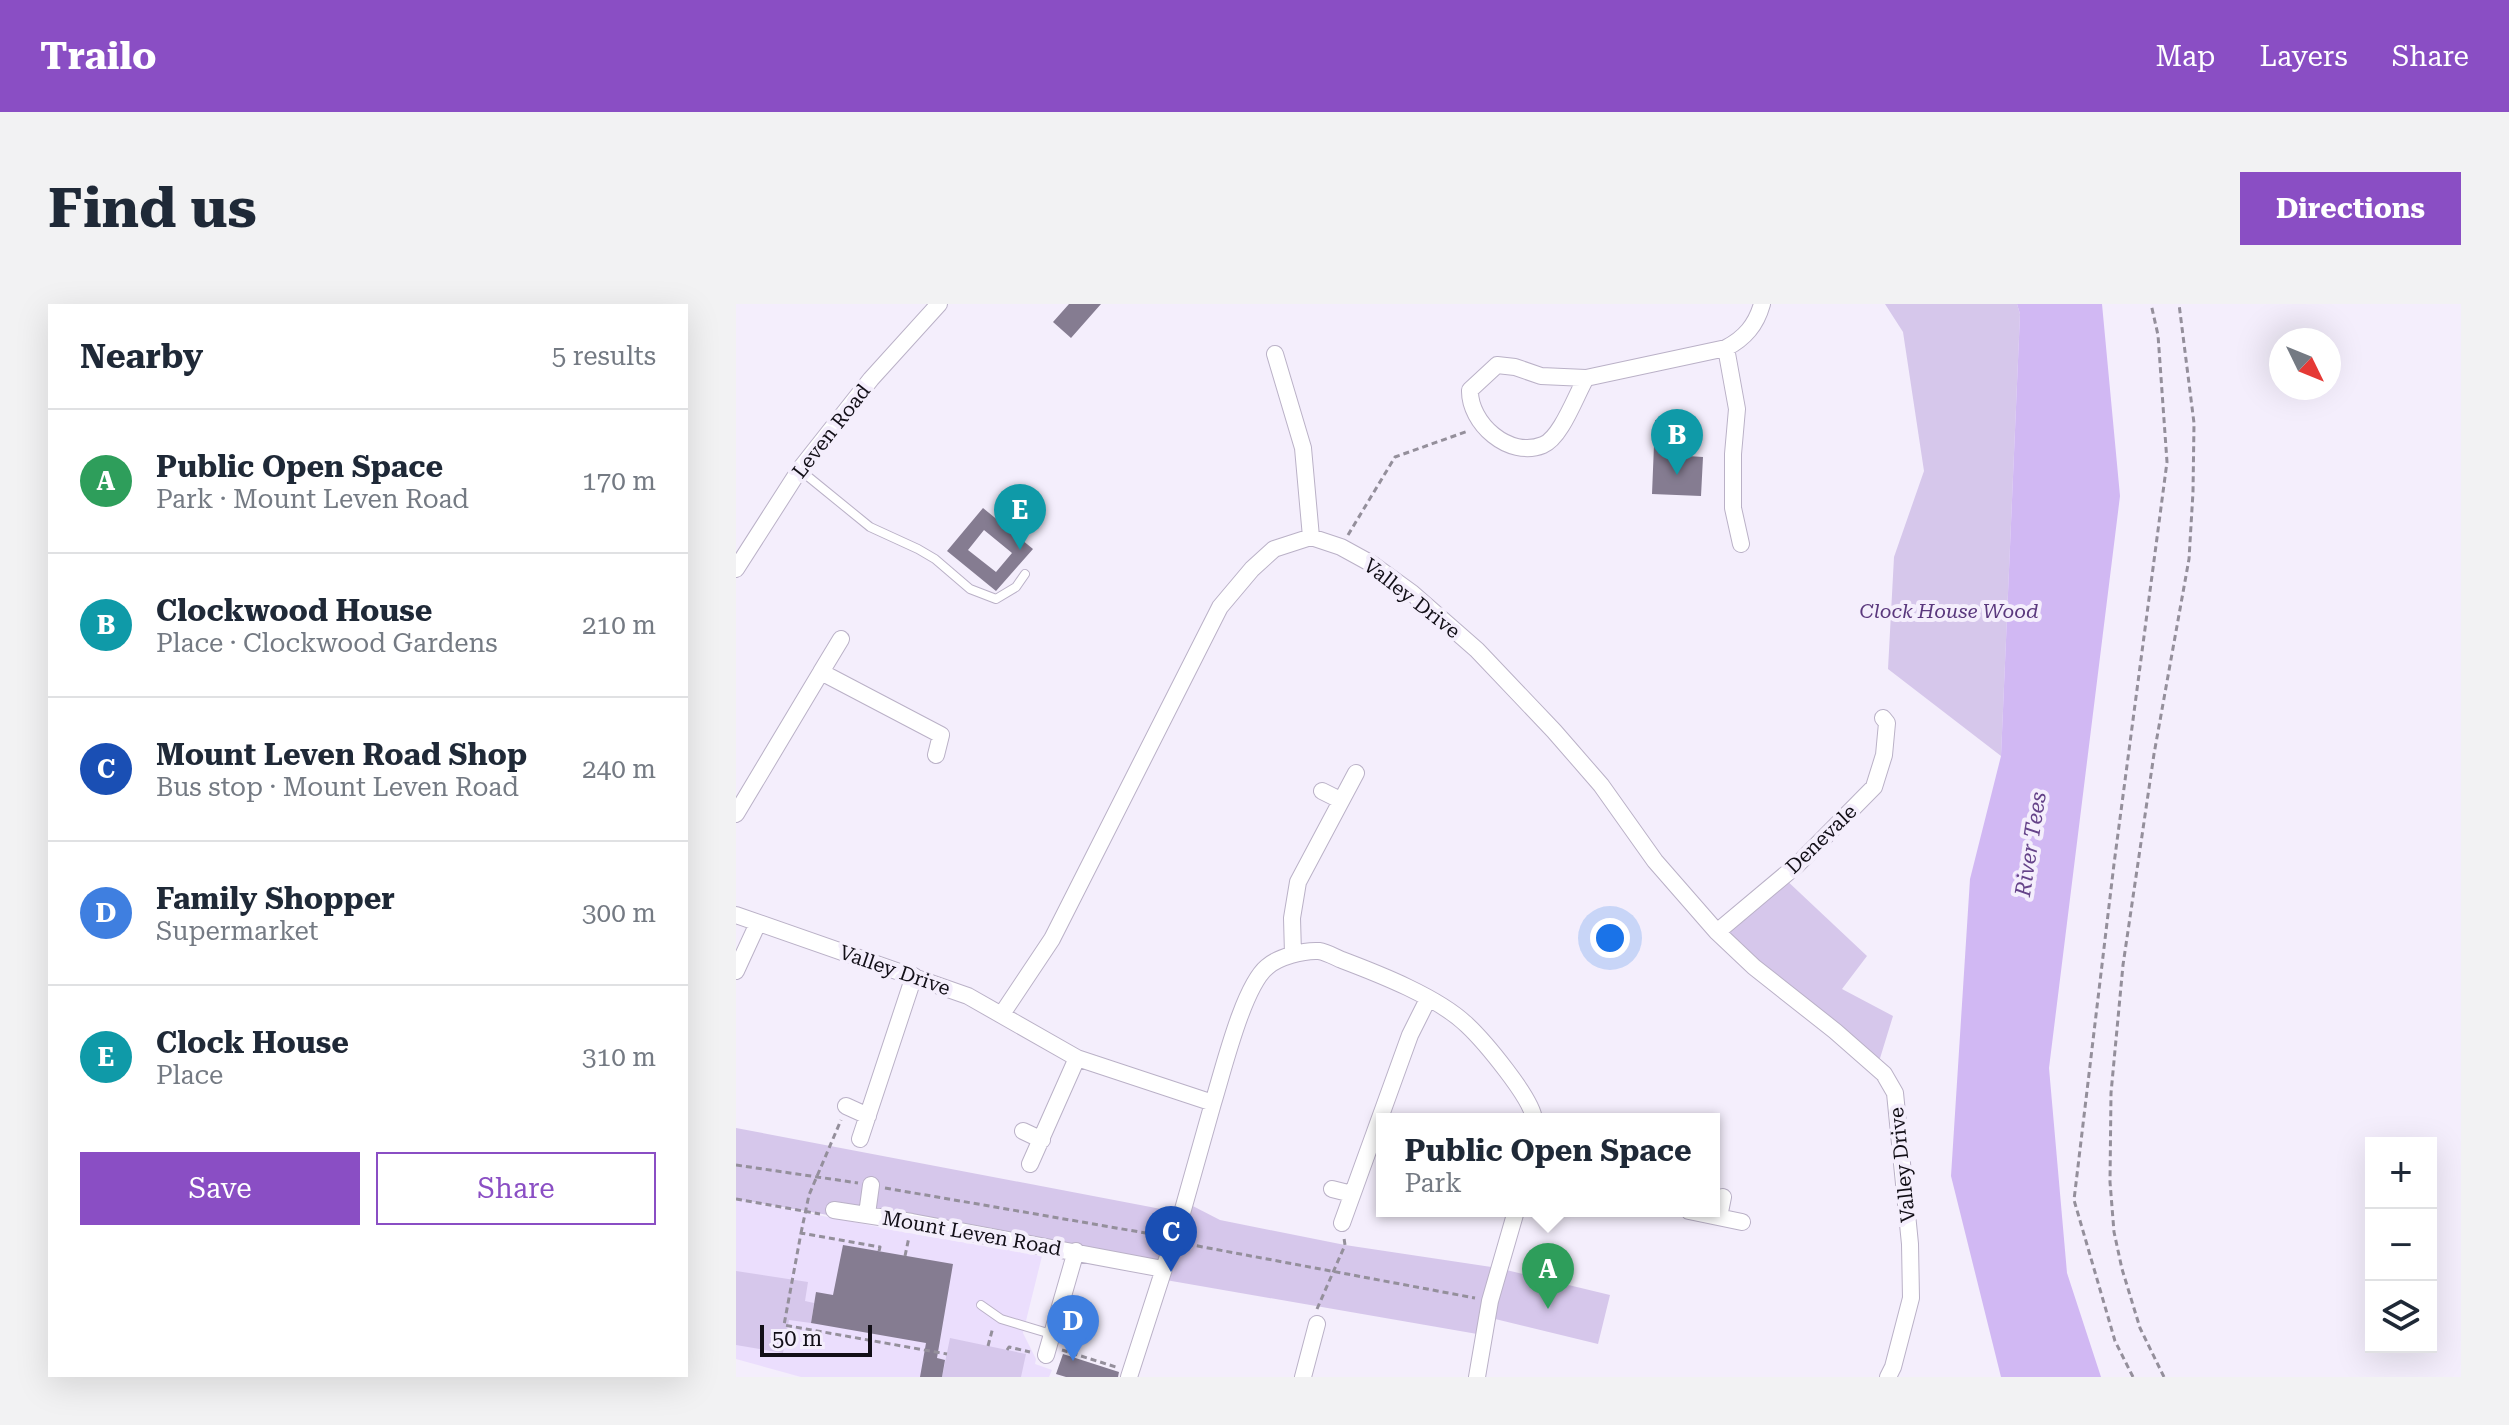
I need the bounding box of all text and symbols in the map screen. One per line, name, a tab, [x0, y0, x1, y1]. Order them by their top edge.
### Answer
text: Trailo	[40, 34, 156, 78]
text: Map	[2156, 40, 2215, 73]
text: Layers	[2259, 40, 2348, 73]
text: Share	[2392, 40, 2469, 73]
button: Directions	[2240, 172, 2461, 245]
text: Find us	[48, 175, 257, 241]
north arrow	[2269, 328, 2341, 400]
text: Nearby	[80, 336, 203, 376]
text: 5 results	[552, 341, 656, 371]
street label: Leven Road	[787, 379, 875, 483]
pin: B	[1651, 409, 1703, 475]
text: Public Open Space	[156, 449, 443, 484]
text: A	[97, 466, 115, 496]
text: 170 m	[582, 466, 656, 496]
text: Park · Mount Leven Road	[156, 484, 469, 514]
pin: E	[994, 484, 1046, 550]
street label: Valley Drive	[1359, 553, 1465, 643]
text: Clockwood House	[156, 593, 432, 628]
park label: Clock House Wood	[1860, 599, 2038, 623]
text: B	[97, 610, 115, 640]
text: 210 m	[582, 610, 656, 640]
text: Place · Clockwood Gardens	[156, 628, 498, 658]
text: Mount Leven Road Shop	[156, 737, 527, 772]
text: C	[97, 754, 115, 784]
text: 240 m	[582, 754, 656, 784]
text: Bus stop · Mount Leven Road	[156, 772, 519, 802]
water label: River Tees	[2010, 790, 2051, 899]
street label: Denevale	[1781, 799, 1862, 879]
text: Family Shopper	[156, 881, 395, 916]
text: D	[96, 898, 116, 928]
text: 300 m	[582, 898, 656, 928]
text: Supermarket	[156, 916, 319, 946]
your location	[1590, 918, 1630, 958]
street label: Valley Drive	[836, 940, 954, 1000]
text: Clock House	[156, 1025, 349, 1060]
text: E	[98, 1042, 114, 1072]
text: 310 m	[582, 1042, 656, 1072]
text: Place	[156, 1060, 223, 1090]
street label: Valley Drive	[1884, 1106, 1920, 1224]
popup	[1376, 1113, 1720, 1217]
text: Public Open Space	[1404, 1133, 1692, 1168]
map controls	[2365, 1137, 2437, 1353]
button: +	[2365, 1137, 2437, 1209]
button: Save	[80, 1152, 360, 1225]
button: Share	[376, 1152, 656, 1225]
text: Park	[1404, 1168, 1462, 1198]
street label: Mount Leven Road	[881, 1205, 1064, 1261]
pin: C	[1145, 1206, 1197, 1272]
button: −	[2365, 1209, 2437, 1281]
pin: A	[1522, 1243, 1574, 1309]
button: layers	[2365, 1281, 2437, 1353]
pin: D	[1047, 1295, 1099, 1361]
scale bar	[760, 1321, 872, 1357]
text: 50 m	[772, 1326, 822, 1351]

